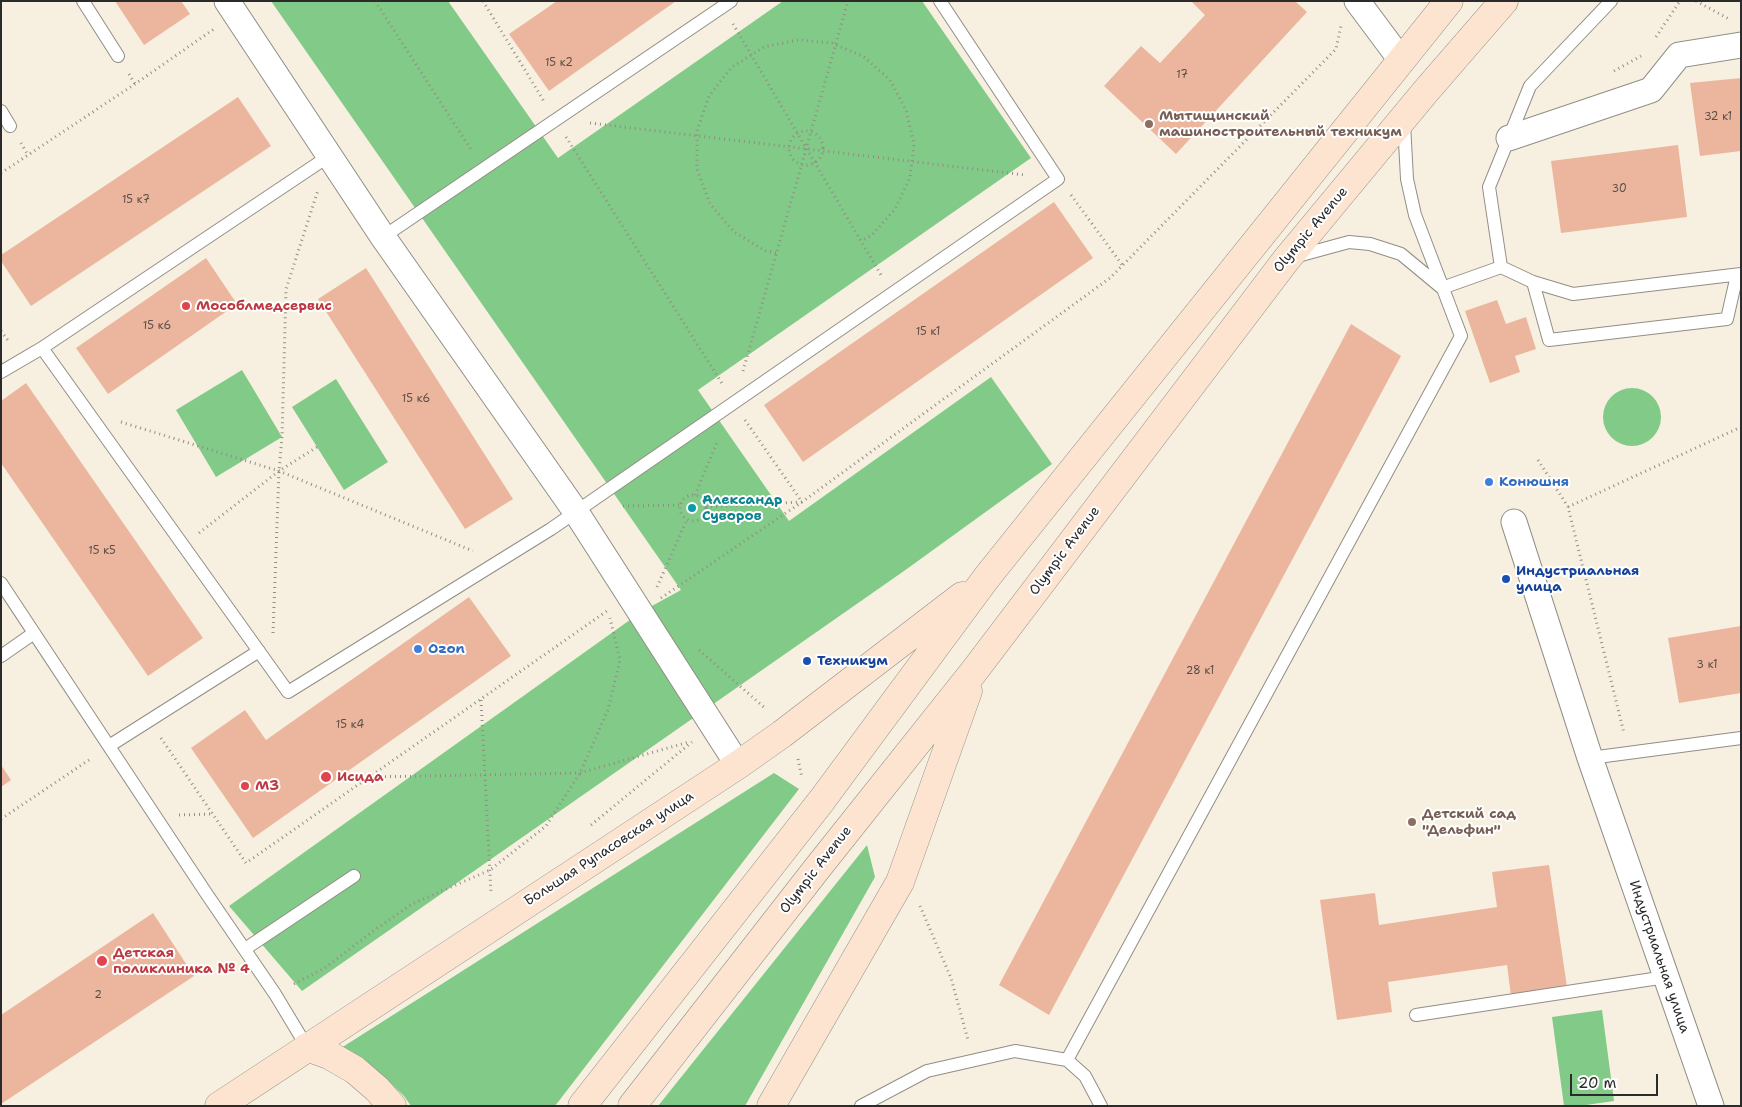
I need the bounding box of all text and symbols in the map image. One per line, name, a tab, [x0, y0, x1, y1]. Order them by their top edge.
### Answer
house number: 15 к2	[545, 56, 573, 70]
house number: 17	[1176, 68, 1188, 82]
place label: Мытищинский машиностроительный техникум	[1159, 108, 1402, 140]
house number: 32 к1	[1704, 110, 1732, 124]
marker: Мытищинский машиностроительный техникум	[1143, 118, 1155, 130]
house number: 30	[1611, 182, 1627, 196]
street label: Olympic Avenue	[1270, 184, 1352, 276]
house number: 15 к7	[122, 193, 150, 207]
place label: Мособлмедсервис	[196, 298, 332, 314]
marker: Мособлмедсервис	[180, 300, 192, 312]
house number: 15 к6	[143, 319, 171, 333]
house number: 15 к1	[916, 325, 940, 339]
house number: 15 к6	[402, 392, 430, 406]
place label: Конюшня	[1499, 474, 1569, 490]
marker: Конюшня	[1483, 476, 1495, 488]
place label: Александр Суворов	[702, 492, 782, 524]
marker: Александр Суворов	[686, 502, 698, 514]
street label: Olympic Avenue	[1026, 503, 1104, 599]
house number: 15 к5	[88, 544, 116, 558]
place label: Индустриальная улица	[1516, 563, 1639, 596]
marker: Индустриальная улица	[1500, 573, 1512, 585]
place label: Ozon	[428, 641, 465, 657]
marker: Ozon	[412, 643, 424, 655]
place label: Техникум	[817, 653, 888, 669]
marker: Техникум	[801, 655, 813, 667]
house number: 3 к1	[1696, 658, 1718, 672]
house number: 28 к1	[1186, 664, 1214, 678]
house number: 15 к4	[336, 718, 364, 732]
place label: Исида	[337, 769, 383, 785]
marker: Исида	[319, 770, 333, 784]
place label: М3	[255, 778, 279, 794]
marker: М3	[239, 780, 251, 792]
street label: Большая Рупасовская улица	[521, 788, 697, 910]
place label: Детский сад "Дельфин"	[1422, 806, 1516, 839]
marker: Детский сад "Дельфин"	[1406, 816, 1418, 828]
street label: Olympic Avenue	[776, 823, 856, 917]
street label: Индустриальная улица	[1625, 878, 1693, 1036]
place label: Детская поликлиника № 4	[113, 945, 250, 978]
marker: Детская поликлиника № 4	[95, 954, 109, 968]
house number: 2	[94, 988, 102, 1002]
scale bar	[1572, 1064, 1660, 1096]
text: 20 m	[1578, 1073, 1617, 1093]

